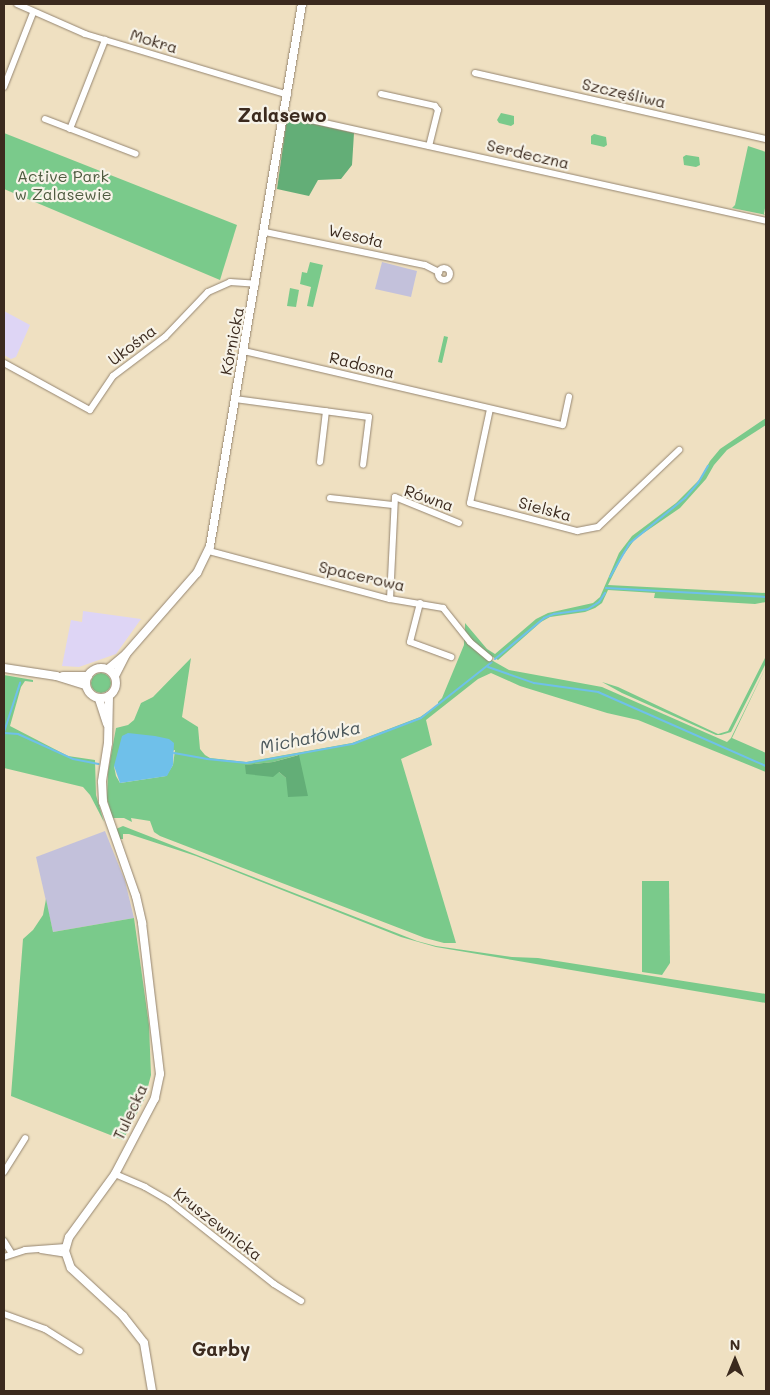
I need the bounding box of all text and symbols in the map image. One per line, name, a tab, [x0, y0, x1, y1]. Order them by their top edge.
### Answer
street label: Mokra	[128, 25, 180, 57]
street label: Szczęśliwa	[580, 74, 668, 112]
district label: Zalasewo	[237, 104, 327, 126]
street label: Serdeczna	[485, 135, 571, 173]
park label: Active Park w Zalasewie	[14, 166, 112, 204]
street label: Wesoła	[326, 220, 386, 252]
street label: Kórnicka	[216, 305, 248, 377]
street label: Ukośna	[104, 321, 160, 369]
street label: Radosna	[327, 348, 397, 382]
street label: Równa	[402, 481, 456, 515]
street label: Sielska	[516, 493, 574, 525]
street label: Spacerowa	[317, 557, 407, 595]
water label: Michałówka	[257, 716, 363, 758]
street label: Tulecka	[109, 1081, 151, 1143]
street label: Kruszewnicka	[170, 1183, 266, 1265]
north arrow	[710, 1335, 760, 1385]
text: N	[730, 1335, 740, 1354]
district label: Garby	[192, 1338, 250, 1360]

